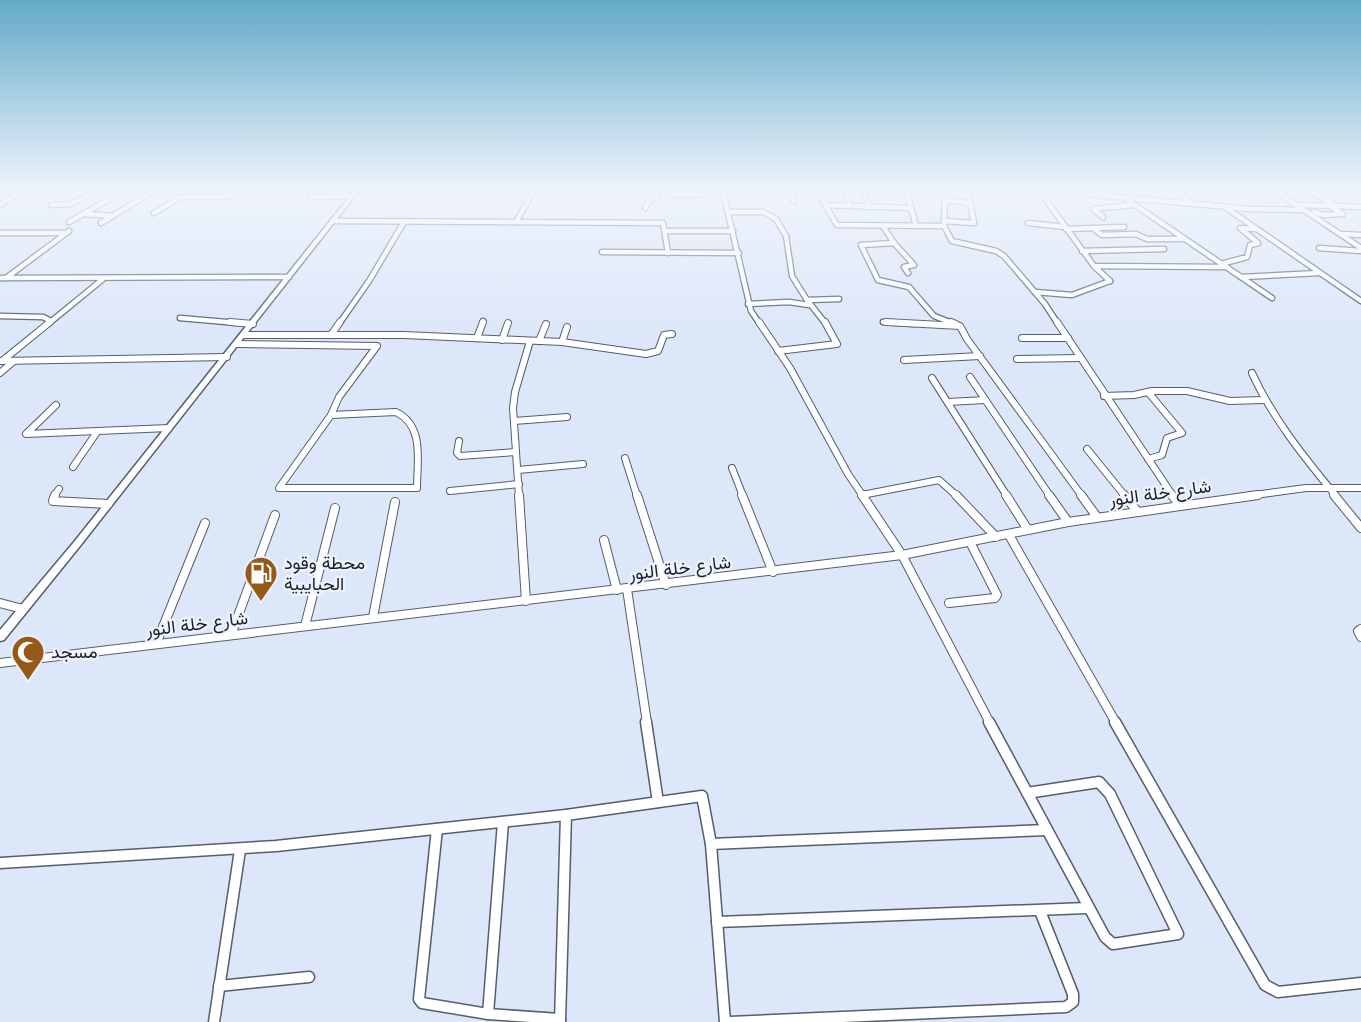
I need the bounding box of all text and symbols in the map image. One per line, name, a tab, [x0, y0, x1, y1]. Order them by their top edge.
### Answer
street label: شارع خلة النور	[1106, 474, 1213, 512]
street label: شارع خلة النور	[627, 550, 732, 586]
place label: محطة وقود الحبايبية	[284, 551, 365, 595]
fuel station icon: محطة وقود الحبايبية	[243, 555, 279, 602]
street label: شارع خلة النور	[144, 606, 249, 642]
mosque icon: مسجد	[10, 634, 46, 681]
place label: مسجد	[51, 640, 98, 663]

